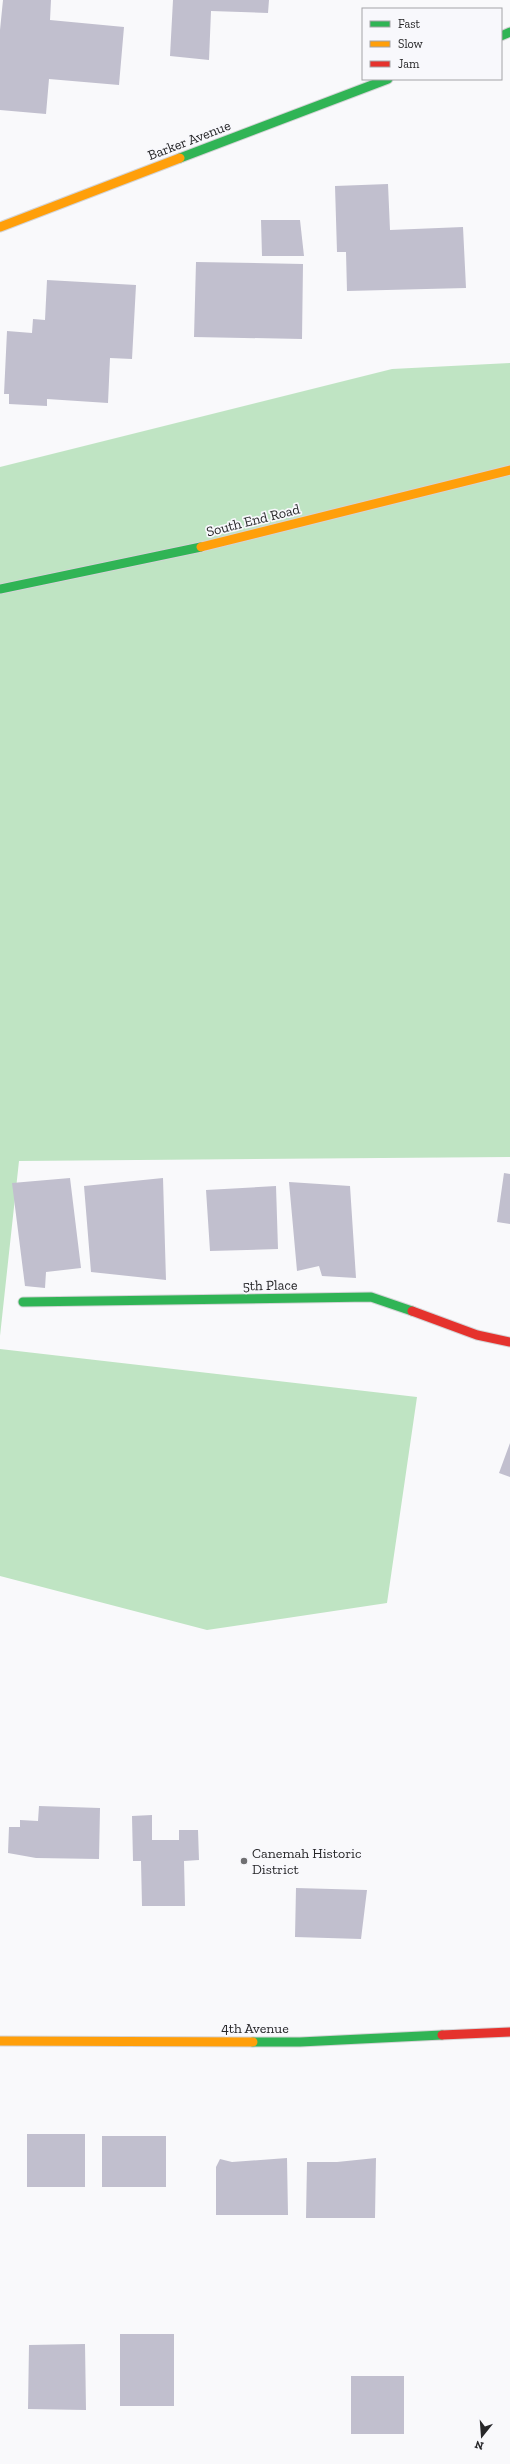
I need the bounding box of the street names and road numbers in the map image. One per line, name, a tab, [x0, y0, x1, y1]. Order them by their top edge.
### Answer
street label: Barker Avenue	[145, 117, 233, 164]
street label: South End Road	[205, 501, 302, 540]
street label: 5th Place	[242, 1277, 298, 1294]
street label: 4th Avenue	[221, 2020, 289, 2037]

